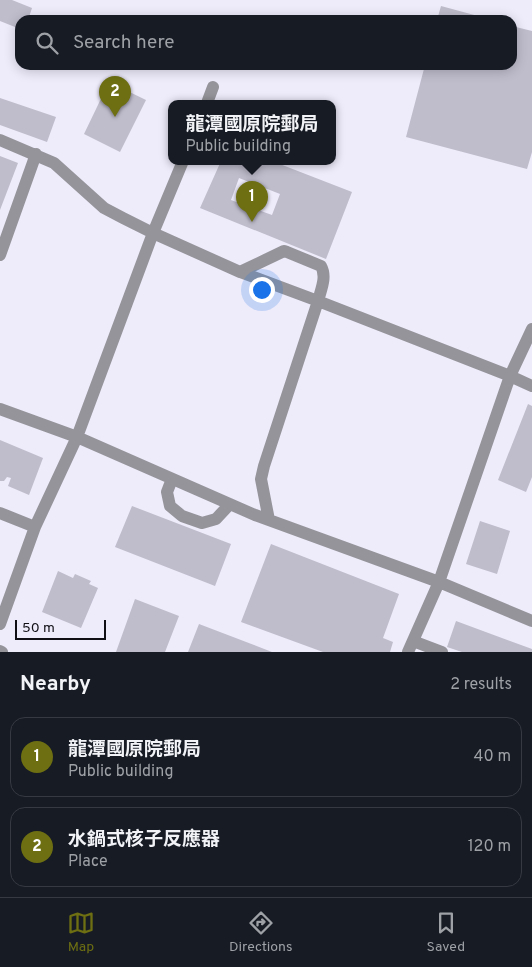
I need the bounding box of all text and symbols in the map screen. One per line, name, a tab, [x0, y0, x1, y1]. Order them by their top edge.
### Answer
search box	[15, 15, 517, 70]
icon: search	[33, 29, 61, 57]
text: Search here	[73, 31, 175, 55]
pin: 2	[99, 76, 131, 117]
popup	[168, 100, 336, 165]
text: 龍潭國原院郵局	[185, 113, 319, 137]
text: Public building	[185, 137, 291, 157]
pin: 1	[236, 181, 268, 222]
your location	[249, 277, 275, 303]
scale bar	[15, 617, 106, 640]
text: 50 m	[22, 620, 55, 637]
text: Nearby	[20, 671, 91, 698]
text: 2 results	[450, 675, 512, 695]
text: 龍潭國原院郵局	[68, 738, 201, 762]
text: 1	[34, 747, 40, 767]
text: 40 m	[473, 747, 511, 767]
text: Public building	[68, 762, 173, 782]
text: 水鍋式核子反應器	[68, 828, 220, 852]
text: 2	[32, 837, 42, 857]
text: 120 m	[468, 837, 511, 857]
text: Place	[68, 852, 108, 872]
tab: Map	[67, 909, 95, 956]
tab: Directions	[229, 909, 293, 956]
tab: Saved	[427, 909, 465, 956]

